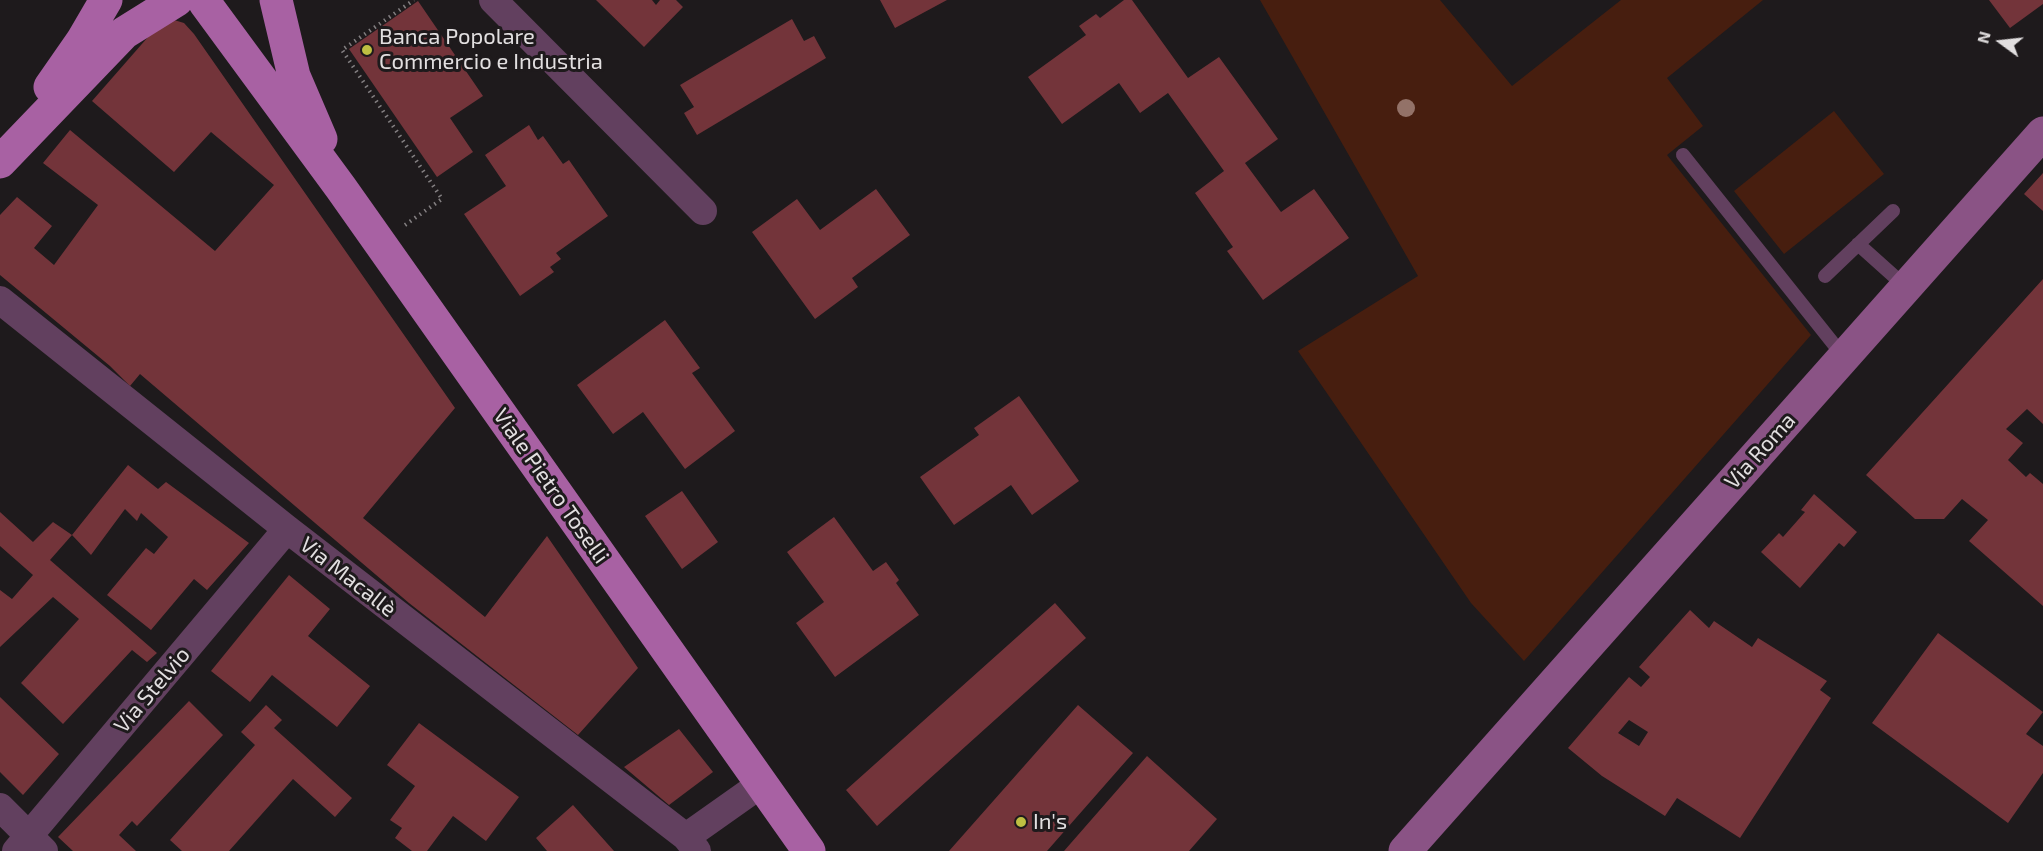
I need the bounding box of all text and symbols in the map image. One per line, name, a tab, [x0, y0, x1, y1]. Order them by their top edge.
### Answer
north arrow	[1971, 12, 2031, 72]
place label: Banca Popolare Commercio e Industria	[379, 24, 603, 76]
text: N	[1972, 29, 1994, 45]
marker: Banca Popolare Commercio e Industria	[360, 43, 374, 57]
street label: Viale Pietro Toselli	[488, 403, 614, 569]
street label: Via Roma	[1719, 408, 1801, 494]
street label: Via Macallè	[295, 531, 401, 623]
street label: Via Stelvio	[108, 642, 196, 738]
place label: In's	[1033, 809, 1067, 835]
marker: In's	[1014, 815, 1028, 829]

